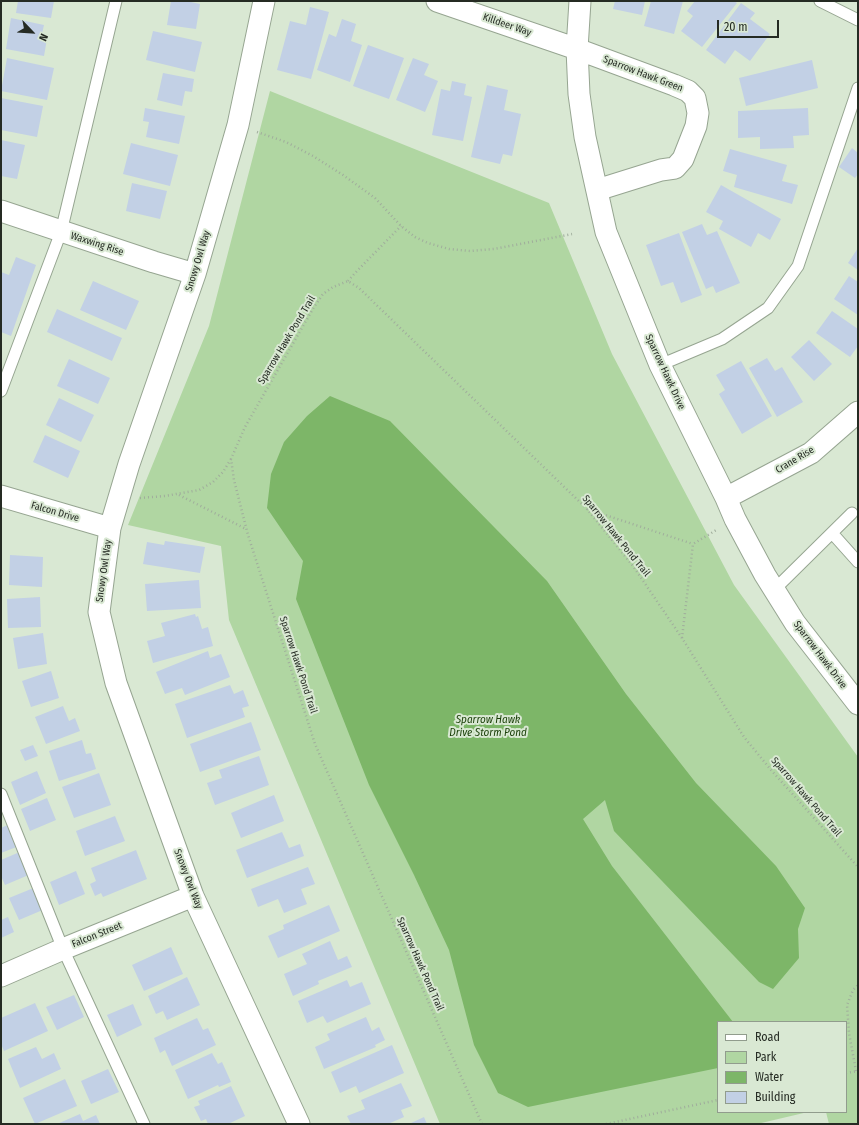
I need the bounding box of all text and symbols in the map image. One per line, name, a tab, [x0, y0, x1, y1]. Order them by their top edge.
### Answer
street label: Killdeer Way	[481, 11, 533, 39]
north arrow	[12, 12, 52, 52]
scale bar	[719, 12, 781, 38]
text: 20 m	[724, 20, 748, 34]
text: N	[36, 32, 51, 43]
street label: Sparrow Hawk Green	[601, 53, 685, 95]
street label: Snowy Owl Way	[183, 229, 213, 293]
street label: Waxwing Rise	[69, 230, 125, 258]
street label: Sparrow Hawk Pond Trail	[256, 294, 318, 386]
street label: Sparrow Hawk Drive	[642, 332, 688, 412]
street label: Crane Rise	[774, 444, 816, 476]
street label: Sparrow Hawk Pond Trail	[580, 493, 652, 579]
street label: Falcon Drive	[30, 499, 80, 525]
street label: Snowy Owl Way	[94, 539, 114, 603]
street label: Sparrow Hawk Pond Trail	[277, 615, 319, 715]
street label: Sparrow Hawk Drive	[791, 619, 849, 691]
water label: Sparrow Hawk Drive Storm Pond	[449, 713, 527, 739]
street label: Sparrow Hawk Pond Trail	[768, 755, 844, 839]
street label: Snowy Owl Way	[171, 847, 205, 911]
street label: Sparrow Hawk Pond Trail	[394, 915, 446, 1013]
street label: Falcon Street	[70, 920, 124, 950]
legend	[717, 1021, 847, 1113]
text: Road	[755, 1030, 780, 1044]
text: Park	[755, 1050, 776, 1064]
text: Water	[755, 1070, 783, 1084]
text: Building	[755, 1090, 795, 1104]

